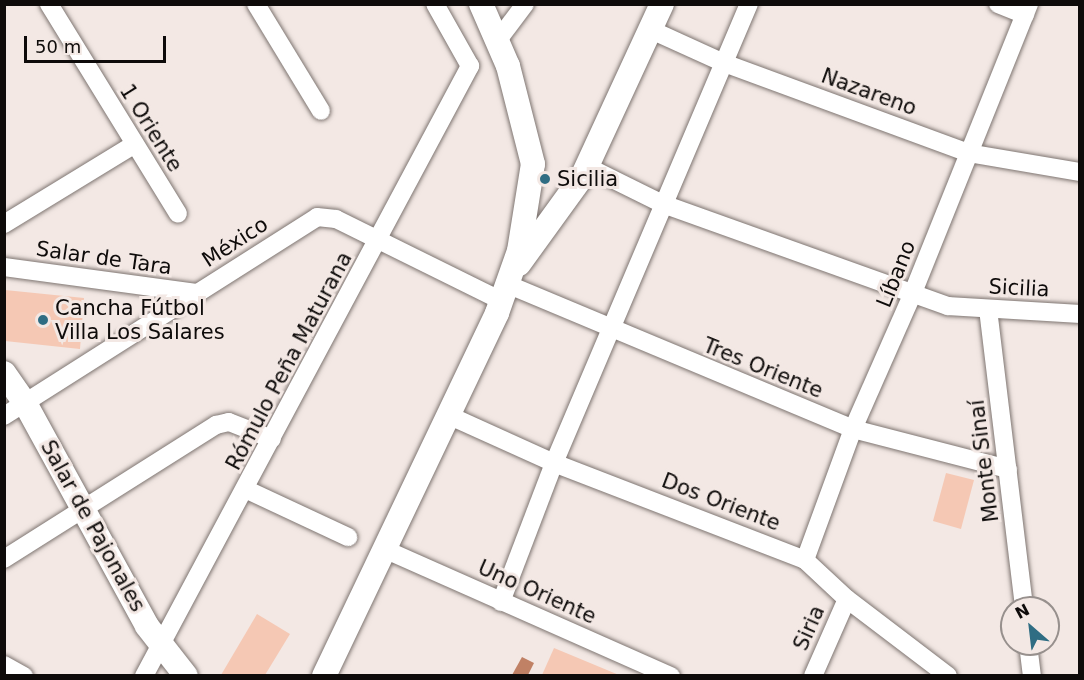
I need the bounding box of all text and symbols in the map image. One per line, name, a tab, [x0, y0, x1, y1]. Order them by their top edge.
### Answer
scale bar	[27, 24, 170, 62]
text: 50 m	[35, 36, 81, 57]
street label: Nazareno	[818, 63, 920, 121]
street label: 1 Oriente	[114, 80, 188, 176]
place label: Sicilia	[557, 166, 618, 192]
marker: Sicilia	[538, 172, 552, 186]
street label: México	[197, 211, 273, 273]
street label: Salar de Tara	[34, 236, 174, 280]
street label: Líbano	[871, 237, 921, 311]
street label: Rómulo Peña Maturana	[221, 248, 357, 474]
street label: Sicilia	[988, 274, 1050, 302]
place label: Cancha Fútbol Villa Los Salares	[55, 295, 225, 345]
marker: Cancha Fútbol Villa Los Salares	[36, 313, 50, 327]
street label: Tres Oriente	[699, 333, 827, 403]
street label: Monte Sinaí	[964, 398, 1004, 524]
street label: Salar de Pajonales	[35, 436, 151, 616]
street label: Dos Oriente	[658, 468, 784, 536]
street label: Uno Oriente	[474, 555, 600, 629]
north arrow	[1000, 596, 1060, 656]
text: N	[1012, 600, 1033, 623]
street label: Siria	[788, 602, 830, 654]

